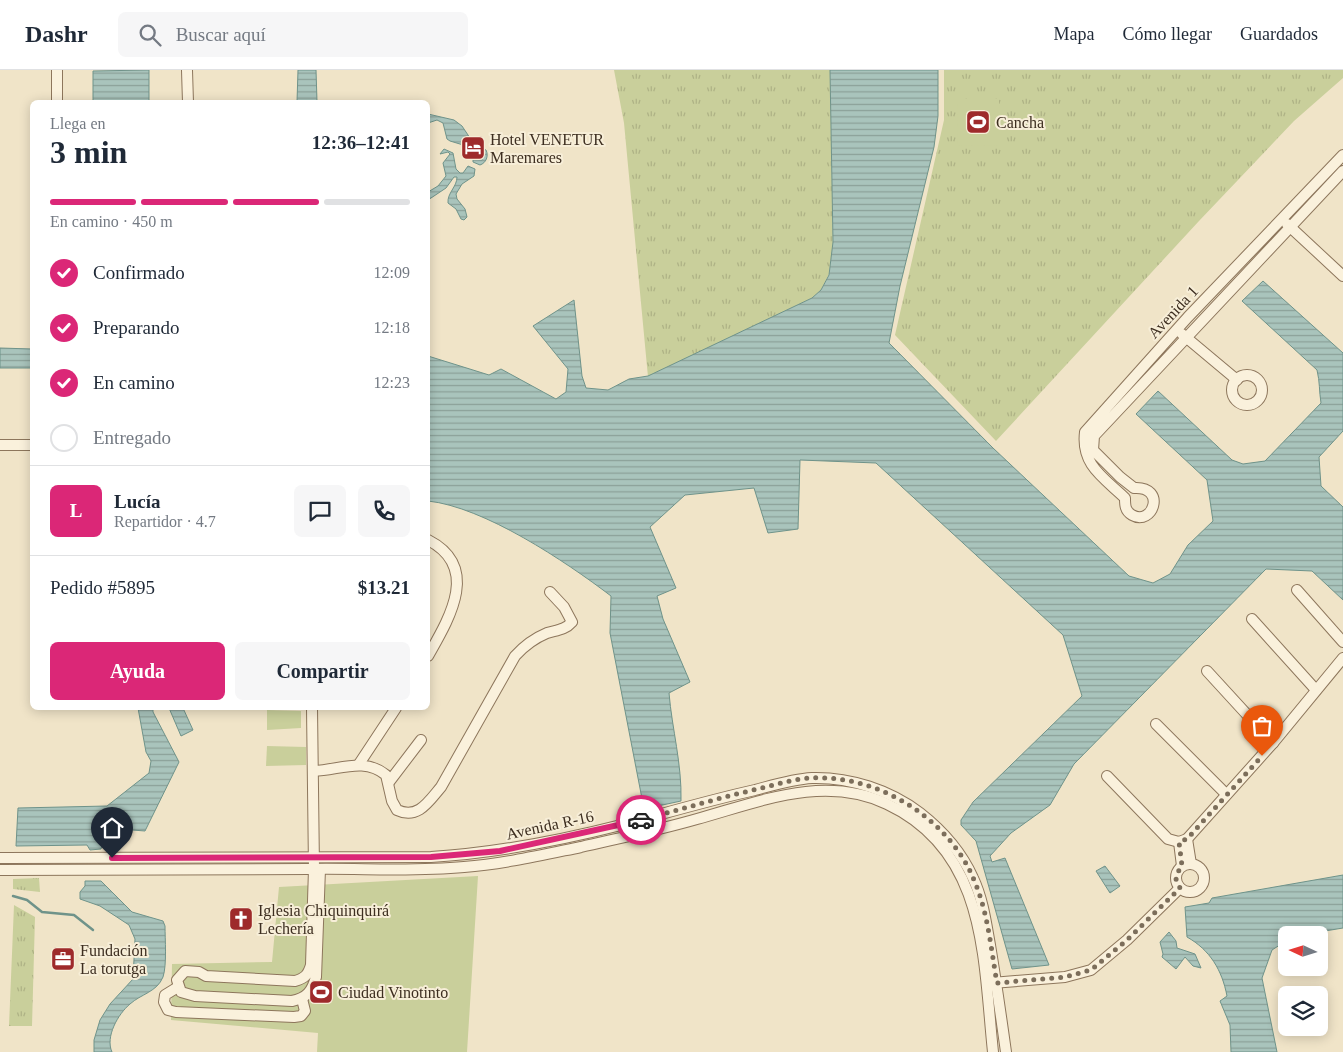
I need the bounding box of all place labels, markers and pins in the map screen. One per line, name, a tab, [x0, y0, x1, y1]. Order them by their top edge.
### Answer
sports icon: Cancha	[965, 109, 991, 135]
place label: Cancha	[996, 114, 1044, 131]
place label: Hotel VENETUR Maremares	[490, 131, 604, 166]
hotel icon: Hotel VENETUR Maremares	[460, 135, 486, 161]
pin	[1241, 705, 1283, 756]
pin	[91, 807, 133, 858]
place label: Iglesia Chiquinquirá Lechería	[258, 902, 389, 937]
church icon: Iglesia Chiquinquirá Lechería	[228, 906, 254, 932]
place label: Fundación La torutga	[80, 942, 148, 978]
office icon: Fundación La torutga	[50, 946, 76, 972]
sports icon: Ciudad Vinotinto	[308, 979, 334, 1005]
place label: Ciudad Vinotinto	[338, 984, 448, 1001]

